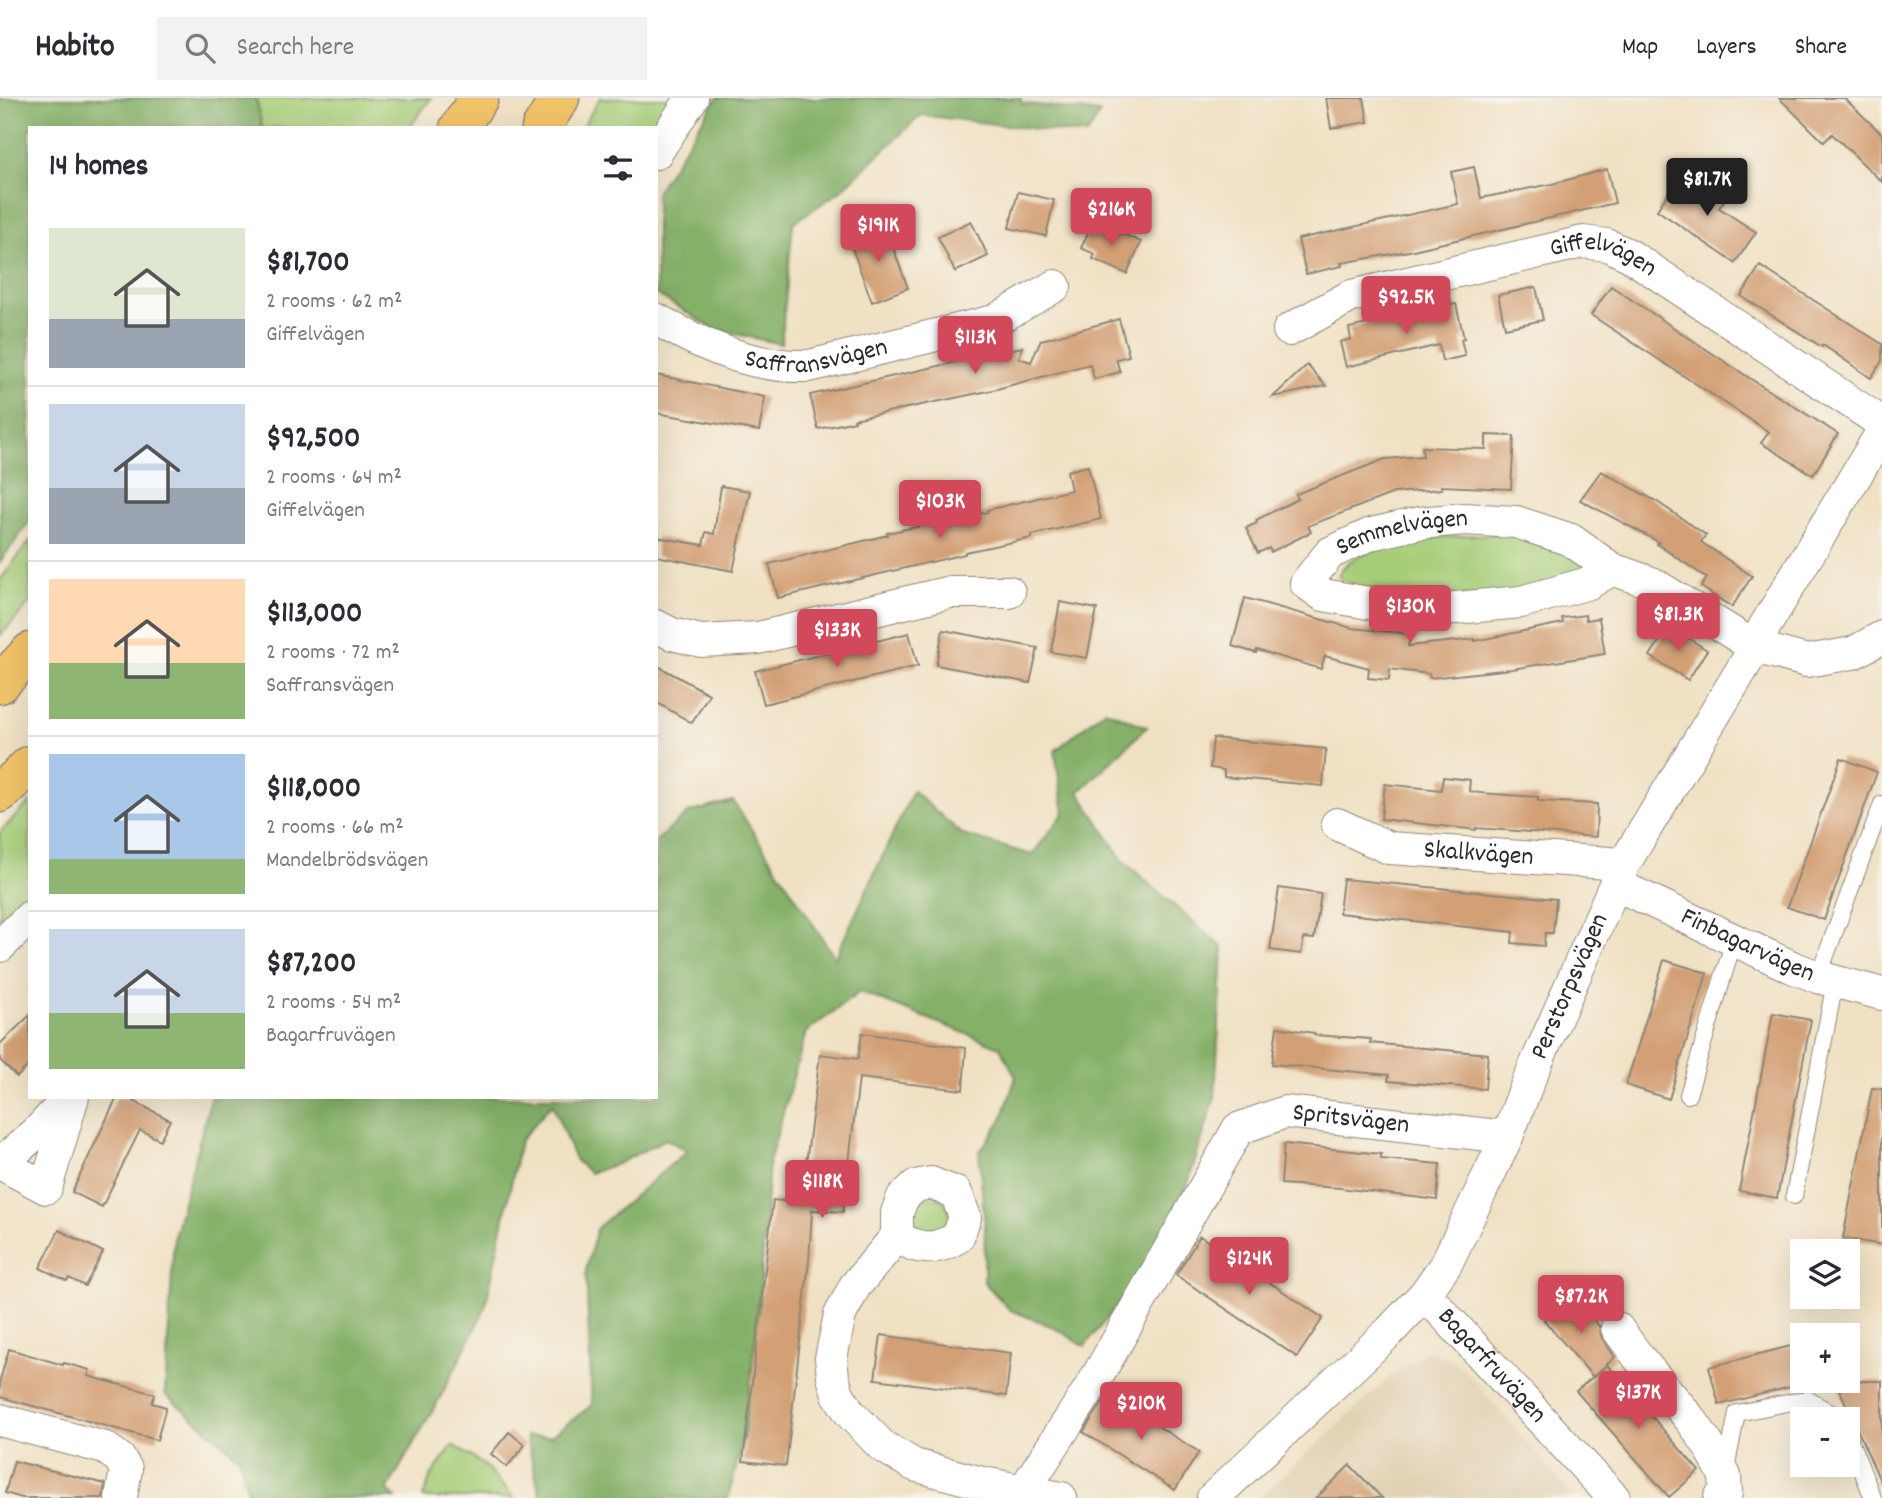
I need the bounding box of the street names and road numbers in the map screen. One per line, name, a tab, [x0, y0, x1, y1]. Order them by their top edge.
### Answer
street label: Giffelvägen	[1546, 224, 1664, 287]
street label: Saffransvägen	[741, 329, 891, 385]
street label: Semmelvägen	[1330, 500, 1469, 566]
street label: Skalkvägen	[1422, 832, 1535, 876]
street label: Finbagarvägen	[1674, 899, 1820, 992]
street label: Perstorpsvägen	[1522, 908, 1618, 1066]
street label: Spritsvägen	[1291, 1094, 1411, 1144]
street label: Bagarfruvägen	[1428, 1300, 1555, 1432]

